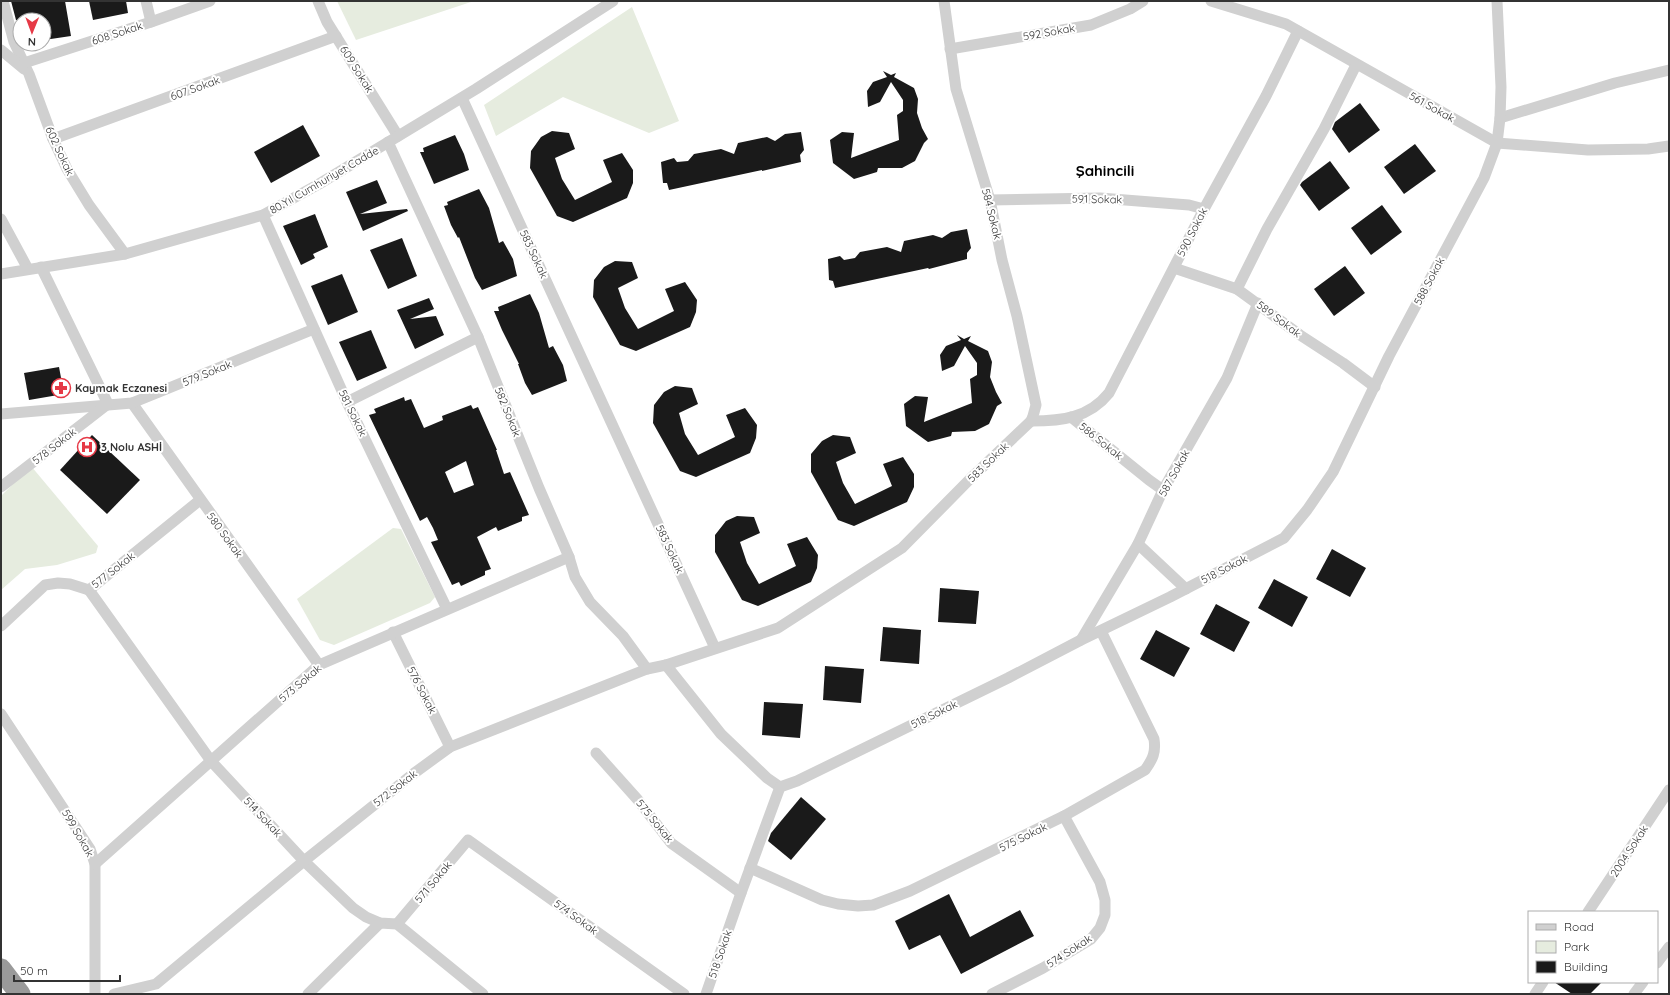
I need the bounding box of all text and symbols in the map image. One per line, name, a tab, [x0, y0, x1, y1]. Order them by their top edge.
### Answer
north arrow	[12, 12, 52, 52]
street label: 608 Sokak	[90, 18, 144, 48]
street label: 592 Sokak	[1022, 21, 1076, 43]
text: N	[28, 35, 36, 49]
street label: 609 Sokak	[337, 43, 377, 95]
street label: 607 Sokak	[168, 73, 222, 103]
street label: 561 Sokak	[1407, 89, 1457, 125]
street label: 602 Sokak	[43, 124, 78, 178]
street label: 80.Yıl Cumhuriyet Cadde	[267, 143, 381, 217]
district label: Şahincili	[1076, 161, 1134, 180]
street label: 584 Sokak	[979, 187, 1005, 241]
street label: 591 Sokak	[1072, 192, 1122, 206]
street label: 590 Sokak	[1174, 205, 1210, 259]
street label: 583 Sokak	[517, 228, 551, 281]
street label: 588 Sokak	[1411, 255, 1447, 307]
street label: 589 Sokak	[1254, 298, 1304, 340]
street label: 579 Sokak	[180, 357, 234, 389]
pharmacy icon: Kaymak Eczanesi	[50, 377, 72, 399]
place label: Kaymak Eczanesi	[75, 381, 167, 395]
street label: 582 Sokak	[492, 385, 524, 439]
street label: 581 Sokak	[336, 387, 370, 439]
street label: 586 Sokak	[1076, 419, 1126, 463]
street label: 578 Sokak	[29, 424, 79, 467]
hospital icon: 3 Nolu ASHİ	[76, 436, 98, 458]
street label: 583 Sokak	[964, 439, 1012, 485]
place label: 3 Nolu ASHİ	[101, 440, 162, 454]
street label: 587 Sokak	[1155, 447, 1193, 499]
street label: 580 Sokak	[204, 510, 246, 561]
street label: 583 Sokak	[653, 523, 687, 576]
street label: 577 Sokak	[88, 549, 138, 591]
street label: 518 Sokak	[1198, 551, 1250, 587]
street label: 573 Sokak	[276, 661, 324, 705]
street label: 576 Sokak	[404, 664, 440, 716]
street label: 518 Sokak	[908, 697, 960, 731]
street label: 572 Sokak	[370, 766, 420, 810]
street label: 514 Sokak	[241, 794, 285, 840]
street label: 575 Sokak	[633, 796, 677, 846]
street label: 599 Sokak	[59, 807, 97, 859]
street label: 575 Sokak	[997, 819, 1049, 855]
street label: 2004 Sokak	[1607, 822, 1651, 880]
street label: 571 Sokak	[411, 858, 455, 906]
street label: 574 Sokak	[551, 896, 601, 938]
legend	[1528, 911, 1658, 983]
text: Road	[1564, 919, 1594, 934]
street label: 518 Sokak	[705, 928, 735, 980]
street label: 574 Sokak	[1044, 931, 1094, 971]
text: Park	[1564, 939, 1589, 954]
scale bar	[14, 957, 120, 983]
text: Building	[1564, 959, 1608, 974]
text: 50 m	[20, 963, 48, 978]

